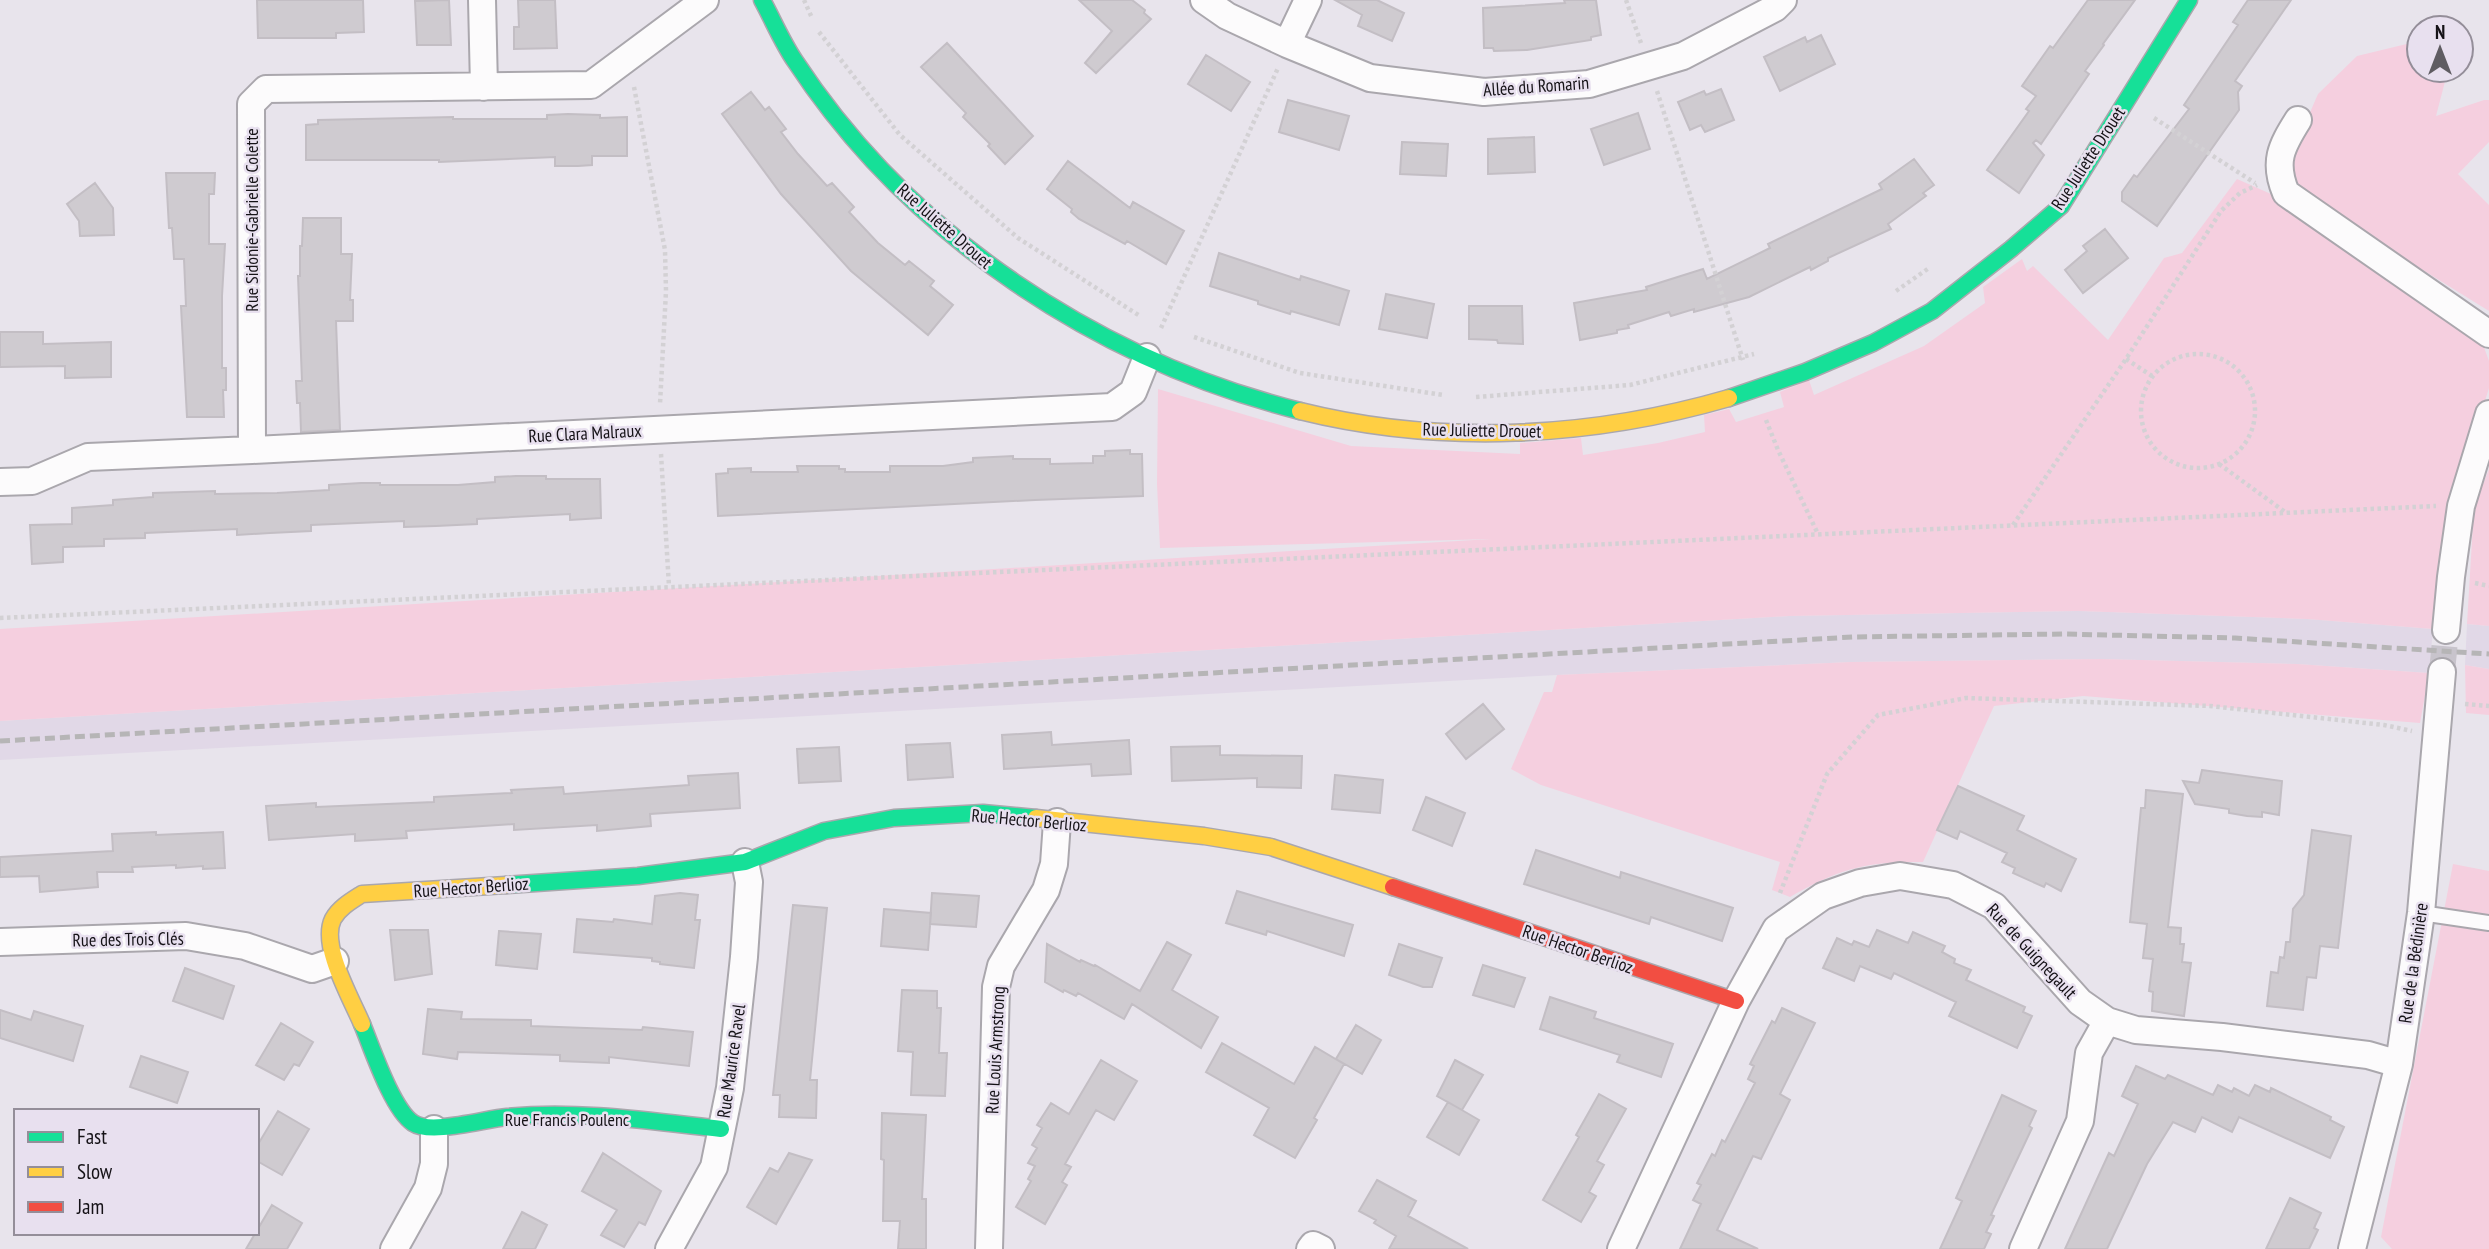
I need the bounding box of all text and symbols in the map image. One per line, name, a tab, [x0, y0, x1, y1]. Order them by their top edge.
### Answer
north arrow	[2405, 14, 2475, 84]
text: N	[2435, 20, 2445, 44]
street label: Allée du Romarin	[1482, 71, 1590, 101]
street label: Rue Juliette Drouet	[2046, 102, 2130, 214]
street label: Rue Sidonie-Gabrielle Colette	[240, 128, 263, 312]
street label: Rue Juliette Drouet	[893, 178, 997, 274]
street label: Rue Juliette Drouet	[1422, 417, 1542, 443]
street label: Rue Clara Malraux	[528, 419, 643, 447]
street label: Rue Hector Berlioz	[971, 804, 1087, 836]
street label: Rue Hector Berlioz	[413, 872, 529, 902]
street label: Rue de Guignegault	[1982, 898, 2082, 1004]
street label: Rue de la Bédinière	[2393, 901, 2433, 1025]
street label: Rue Hector Berlioz	[1520, 919, 1636, 979]
street label: Rue des Trois Clés	[72, 927, 184, 951]
street label: Rue Louis Armstrong	[980, 986, 1010, 1114]
street label: Rue Maurice Ravel	[712, 1002, 750, 1119]
street label: Rue Francis Poulenc	[505, 1108, 630, 1131]
legend	[14, 1109, 259, 1235]
text: Fast	[77, 1123, 107, 1150]
text: Slow	[77, 1158, 113, 1185]
text: Jam	[76, 1193, 104, 1220]

